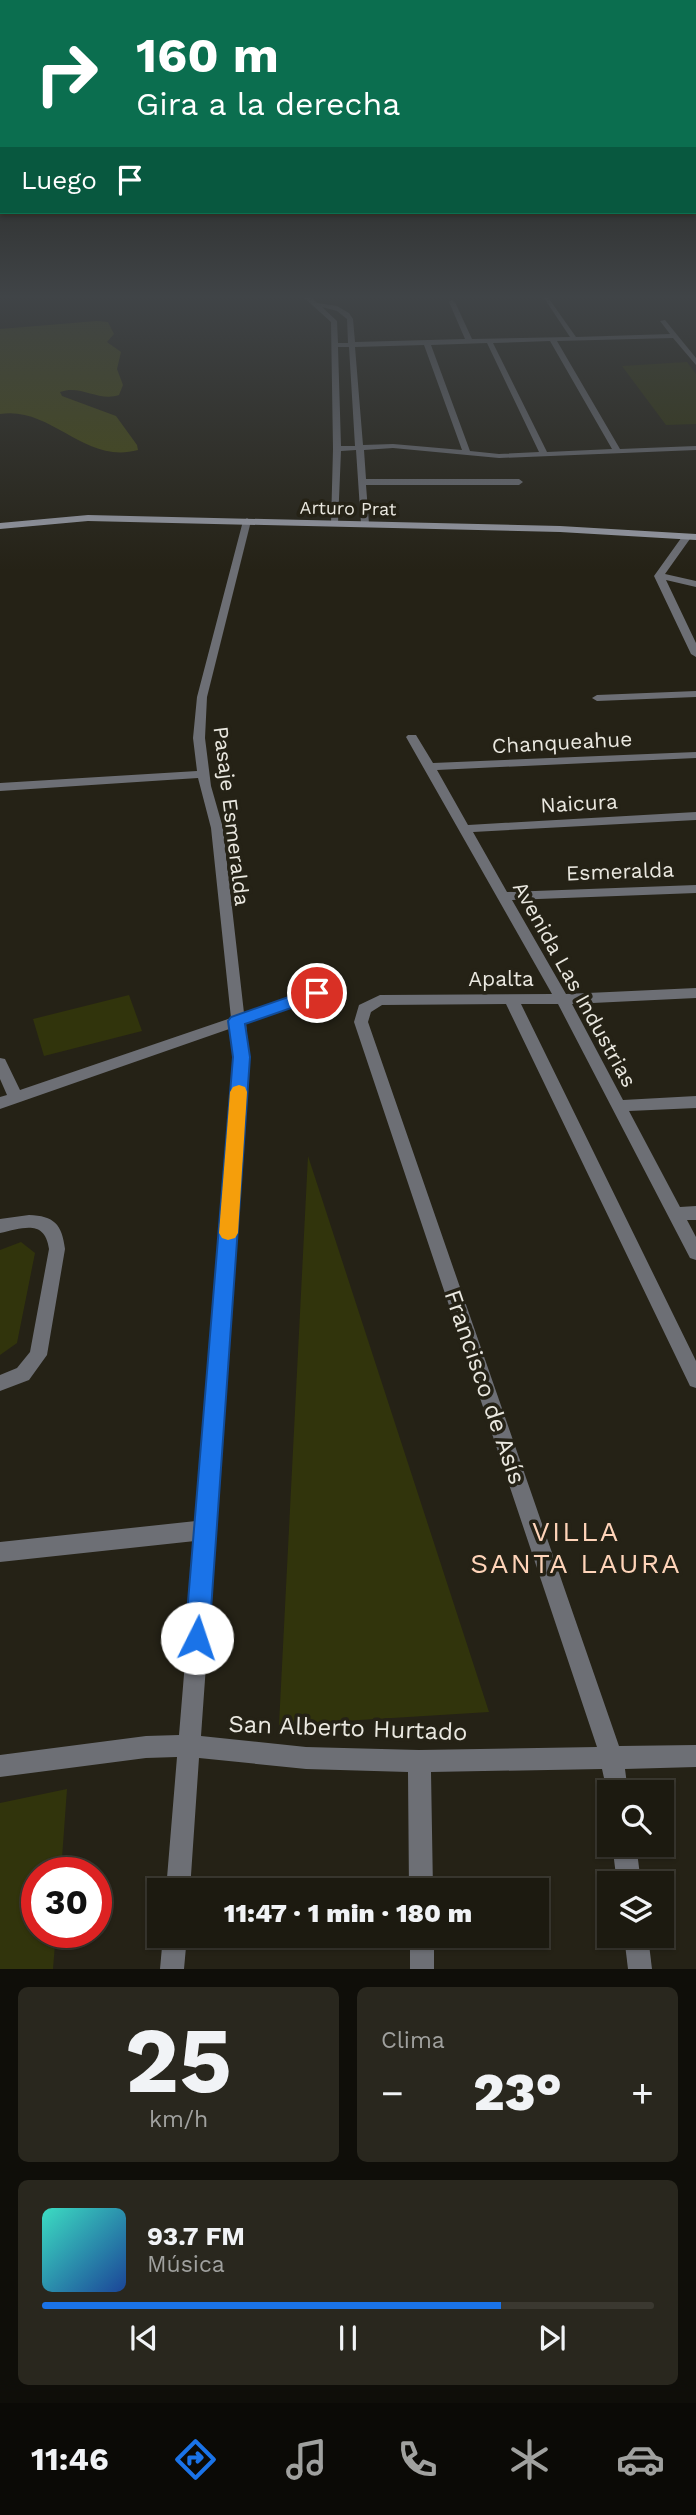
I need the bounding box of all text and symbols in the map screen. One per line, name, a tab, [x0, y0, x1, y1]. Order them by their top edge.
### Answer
text: 160 m	[136, 26, 279, 84]
icon: right	[21, 28, 112, 119]
text: Gira a la derecha	[136, 85, 400, 123]
icon: arrive	[111, 161, 149, 199]
text: Luego	[21, 165, 97, 195]
street label: Arturo Prat	[299, 497, 397, 519]
street label: Pasaje Esmeralda	[209, 725, 255, 907]
street label: Chanqueahue	[491, 726, 633, 758]
street label: Naicura	[540, 788, 619, 818]
street label: Esmeralda	[565, 857, 675, 885]
street label: Avenida Las Industrias	[508, 877, 642, 1091]
pin	[287, 963, 347, 1023]
street label: Apalta	[468, 966, 534, 991]
icon: arrive	[298, 974, 336, 1012]
street label: Francisco de Asís	[439, 1286, 531, 1488]
district label: VILLA SANTA LAURA	[470, 1515, 682, 1580]
position arrow	[160, 1601, 234, 1675]
street label: San Alberto Hurtado	[228, 1710, 468, 1746]
map controls	[597, 1780, 674, 1948]
button: search	[597, 1780, 674, 1857]
speed limit sign: 30	[21, 1857, 112, 1948]
button: layers	[597, 1871, 674, 1948]
text: 11:47 · 1 min · 180 m	[224, 1898, 472, 1928]
text: 25	[125, 2007, 232, 2114]
text: Clima	[381, 2027, 445, 2054]
text: 23°	[473, 2062, 562, 2123]
text: −	[381, 2071, 404, 2115]
text: +	[631, 2071, 654, 2115]
text: km/h	[149, 2106, 208, 2133]
text: 93.7 FM	[147, 2221, 245, 2251]
text: Música	[147, 2251, 225, 2278]
icon: previous	[125, 2319, 163, 2357]
icon: pause	[329, 2319, 367, 2357]
icon: next	[533, 2319, 571, 2357]
icon: directions	[171, 2435, 220, 2484]
icon: music	[282, 2435, 331, 2484]
icon: phone	[393, 2435, 442, 2484]
icon: climate	[505, 2435, 554, 2484]
icon: car	[616, 2435, 665, 2484]
text: 11:46	[31, 2440, 109, 2478]

